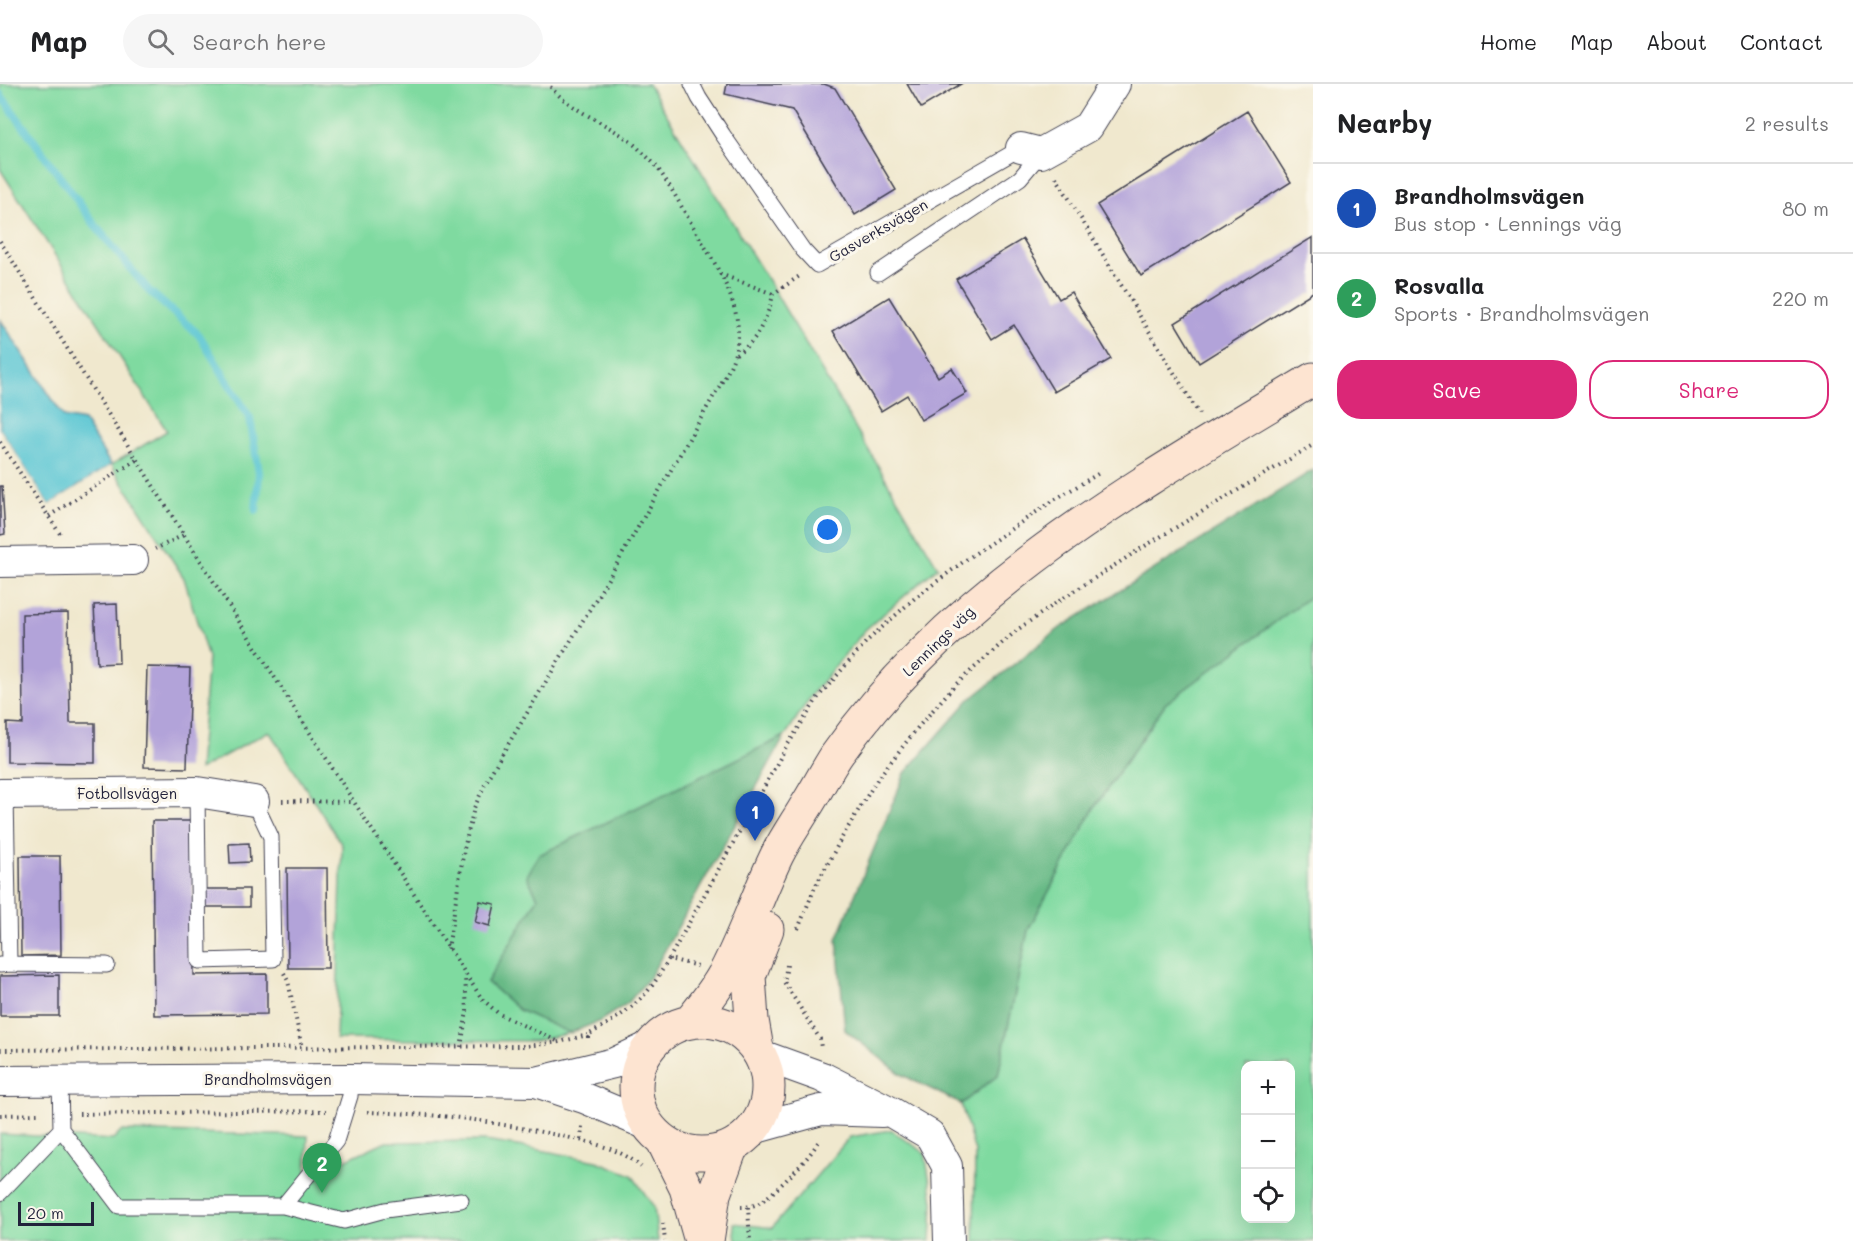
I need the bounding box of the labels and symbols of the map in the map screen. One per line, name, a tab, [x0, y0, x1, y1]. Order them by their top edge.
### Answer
street label: Gasverksvägen	[825, 194, 931, 266]
your location	[813, 515, 842, 544]
street label: Lennings väg	[898, 601, 979, 680]
street label: Fotbollsvägen	[77, 783, 177, 803]
pin: 1	[736, 792, 774, 841]
street label: Brandholmsvägen	[204, 1069, 332, 1089]
pin: 2	[302, 1144, 342, 1193]
scale bar	[18, 1199, 94, 1226]

